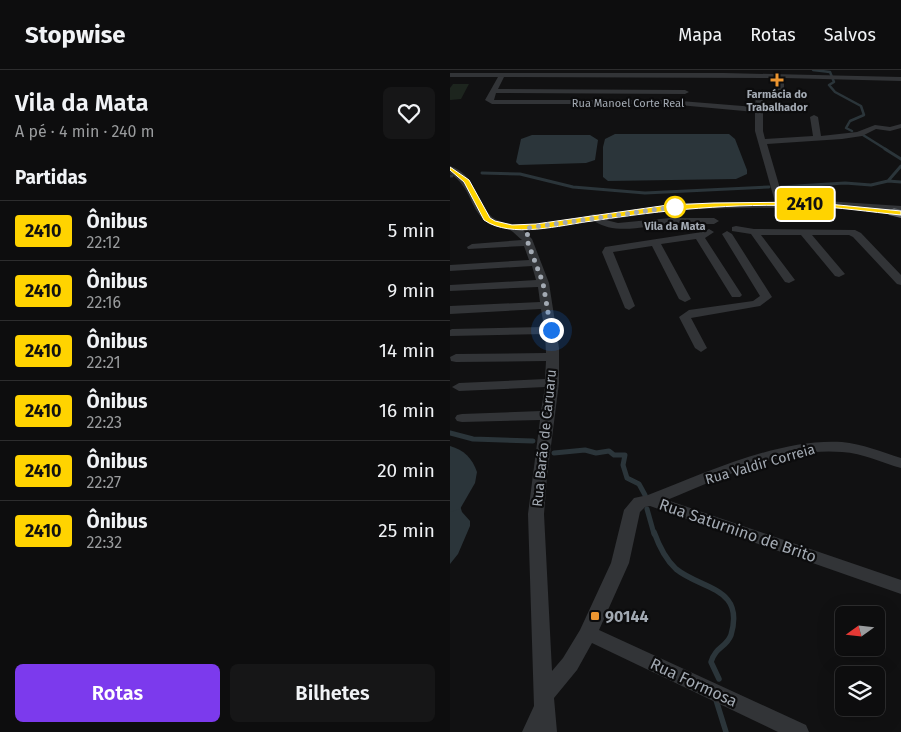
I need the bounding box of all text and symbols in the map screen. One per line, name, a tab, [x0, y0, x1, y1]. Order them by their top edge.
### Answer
text: Stopwise	[25, 21, 126, 49]
text: Mapa	[678, 24, 722, 46]
text: Rotas	[750, 24, 796, 46]
text: Salvos	[824, 24, 876, 46]
marker: Farmácia do Trabalhador	[771, 74, 783, 86]
button: heart	[383, 87, 435, 139]
place label: Farmácia do Trabalhador	[746, 88, 808, 114]
text: Vila da Mata	[15, 89, 149, 117]
street label: Rua Manoel Corte Real	[572, 97, 684, 110]
text: A pé · 4 min · 240 m	[15, 122, 155, 141]
text: Partidas	[15, 166, 87, 189]
line badge: 2410	[770, 188, 840, 220]
text: 2410	[787, 193, 823, 215]
marker: Vila da Mata	[664, 196, 686, 218]
text: Ônibus	[87, 210, 147, 233]
text: 5 min	[388, 219, 435, 242]
text: 2410	[25, 220, 62, 242]
place label: Vila da Mata	[643, 220, 706, 233]
text: 22:12	[87, 233, 120, 252]
text: Ônibus	[87, 270, 147, 293]
text: 9 min	[387, 279, 435, 302]
text: 2410	[25, 280, 62, 302]
text: 22:16	[87, 293, 121, 312]
your location	[539, 318, 564, 343]
text: Ônibus	[87, 330, 147, 353]
text: 14 min	[379, 339, 435, 362]
text: 2410	[25, 340, 62, 362]
text: 22:21	[87, 353, 121, 372]
street label: Rua Barão de Caruaru	[529, 368, 560, 508]
text: Ônibus	[87, 390, 147, 413]
text: 16 min	[379, 399, 435, 422]
text: 2410	[25, 400, 62, 422]
text: 22:23	[87, 413, 122, 432]
street label: Rua Valdir Correia	[703, 441, 817, 488]
text: Ônibus	[87, 450, 147, 473]
text: 20 min	[377, 459, 435, 482]
text: 2410	[25, 460, 62, 482]
text: 22:27	[87, 473, 121, 492]
street label: Rua Saturnino de Brito	[657, 495, 819, 566]
text: Ônibus	[87, 510, 147, 533]
text: 25 min	[378, 519, 435, 542]
text: 2410	[25, 520, 62, 542]
text: 22:32	[87, 533, 122, 552]
north arrow	[835, 606, 885, 656]
map controls	[835, 606, 885, 716]
place label: 90144	[605, 607, 648, 626]
marker: 90144	[589, 610, 601, 622]
street label: Rua Formosa	[647, 654, 740, 711]
button: Rotas	[15, 664, 220, 722]
button: Bilhetes	[230, 664, 435, 722]
button: layers	[835, 666, 885, 716]

